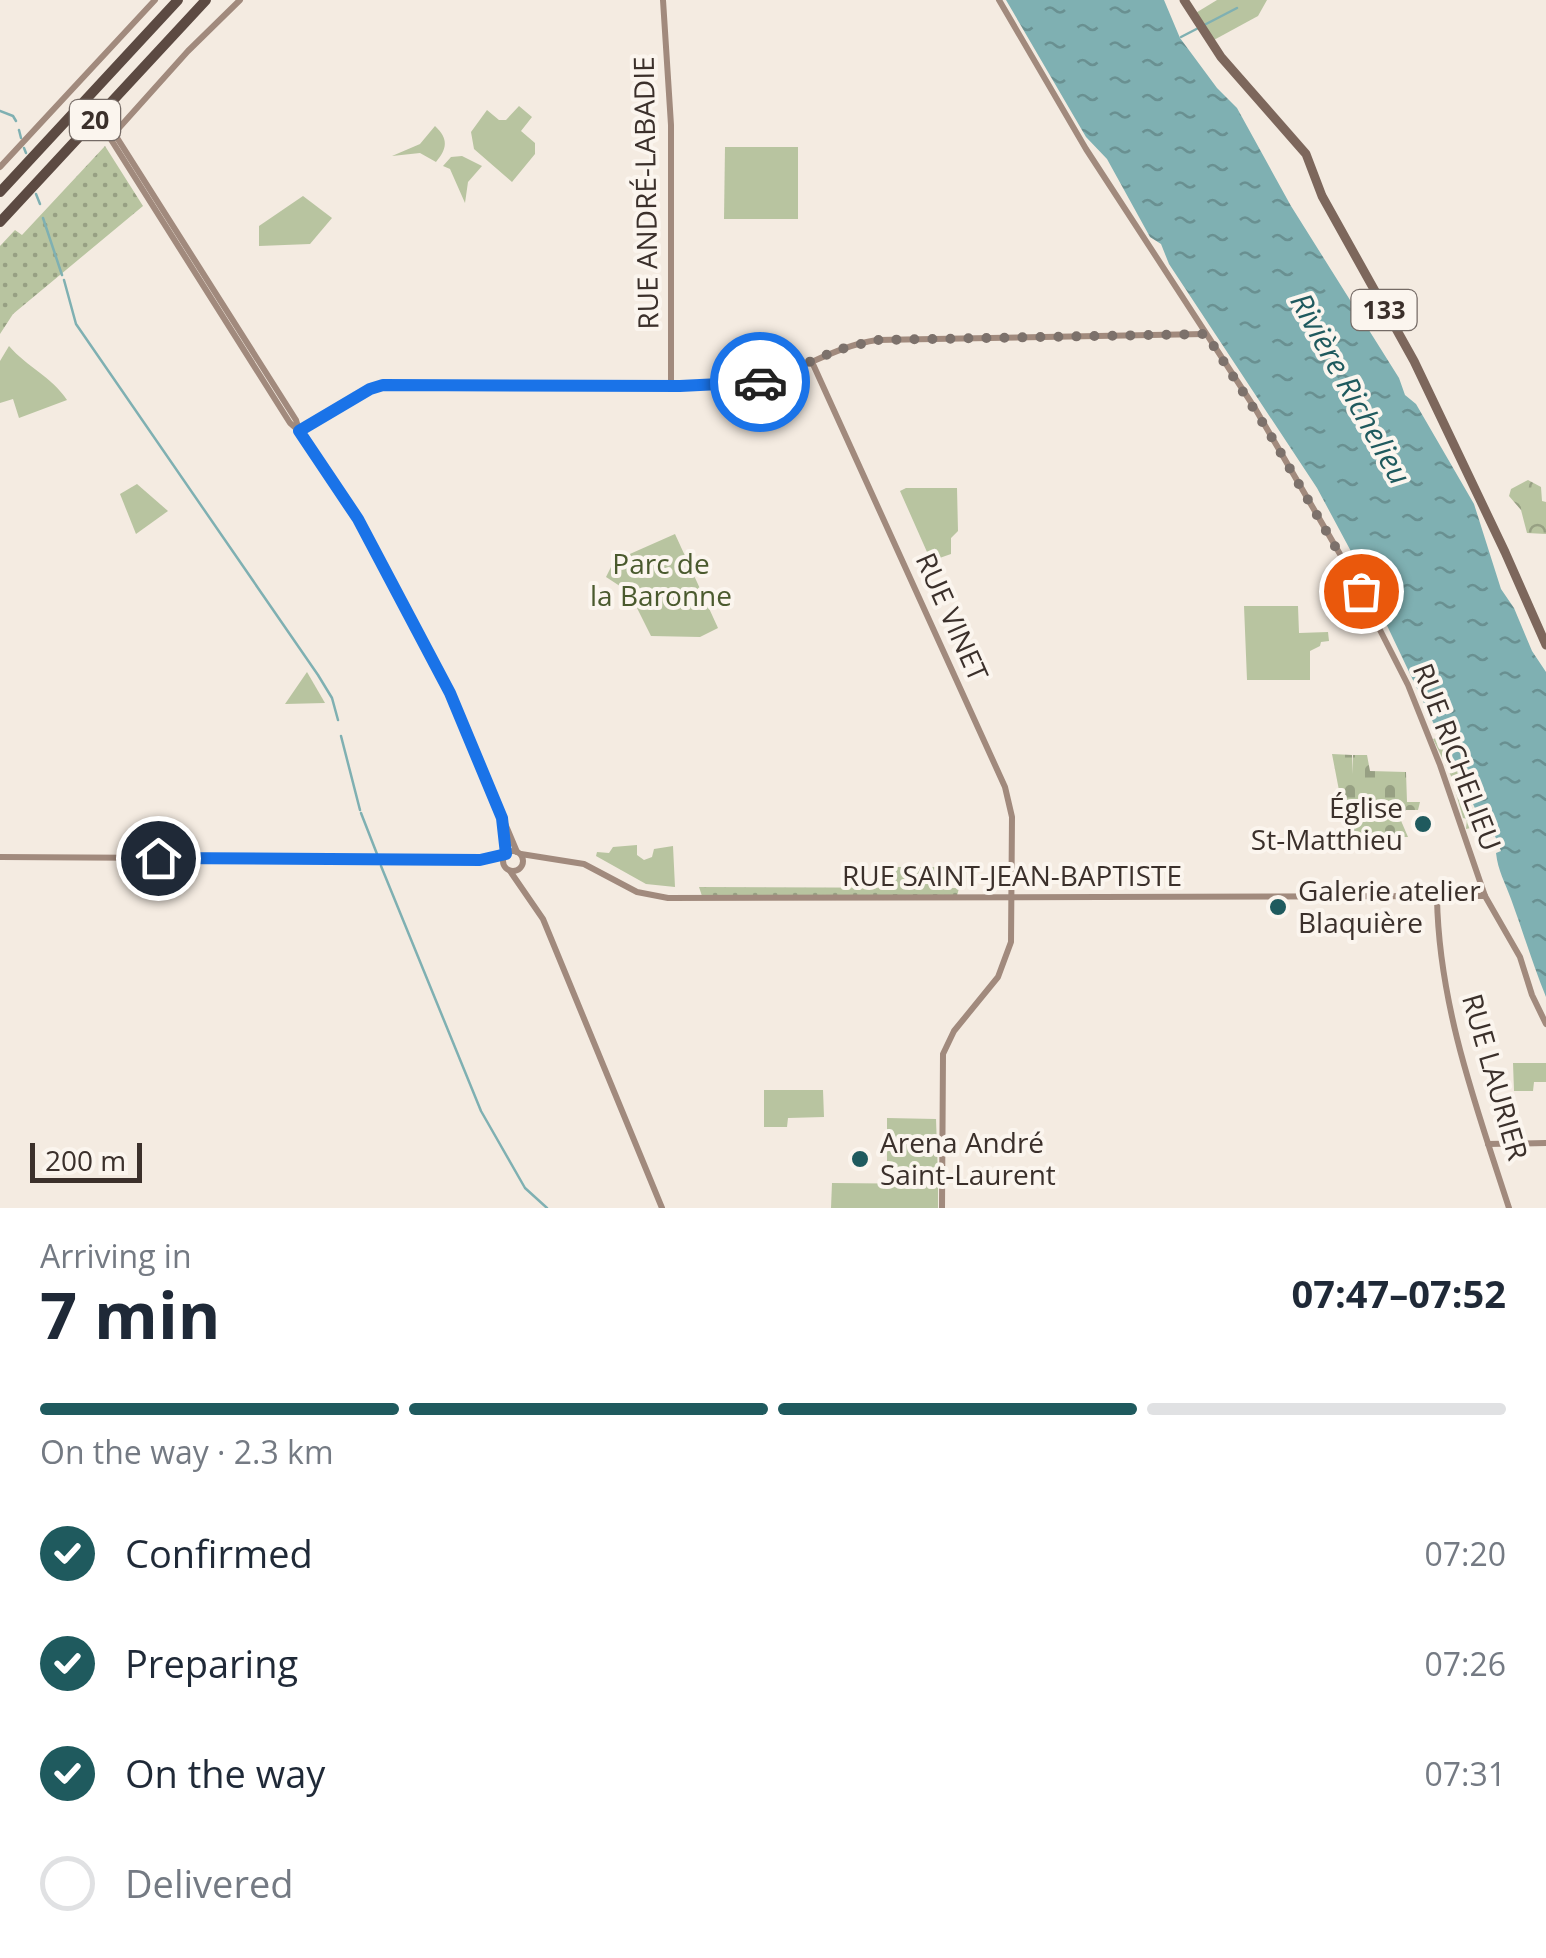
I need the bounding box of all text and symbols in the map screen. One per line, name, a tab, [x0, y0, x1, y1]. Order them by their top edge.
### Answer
street label: RUE ANDRÉ-LABADIE	[624, 56, 666, 330]
road number: 20	[70, 100, 120, 140]
water label: Rivière Richelieu	[1282, 285, 1421, 492]
road number: 133	[1352, 290, 1416, 330]
courier	[710, 332, 810, 432]
icon: car	[733, 355, 788, 410]
park label: Parc de la Baronne	[590, 544, 732, 614]
street label: RUE VINET	[908, 546, 998, 687]
pin	[1319, 549, 1404, 634]
icon: bag	[1334, 564, 1389, 619]
street label: RUE RICHELIEU	[1405, 657, 1511, 856]
place label: Église St-Matthieu	[1251, 788, 1403, 858]
marker: Église St-Matthieu	[1412, 813, 1434, 835]
pin	[116, 816, 201, 901]
icon: home	[131, 831, 186, 886]
street label: RUE SAINT-JEAN-BAPTISTE	[842, 856, 1182, 894]
place label: Galerie atelier Blaquière	[1298, 871, 1481, 941]
marker: Galerie atelier Blaquière	[1267, 896, 1289, 918]
street label: RUE LAURIER	[1454, 989, 1538, 1164]
place label: Arena André Saint-Laurent	[880, 1123, 1056, 1193]
scale bar	[30, 1138, 142, 1182]
text: 200 m	[45, 1141, 126, 1179]
marker: Arena André Saint-Laurent	[849, 1148, 871, 1170]
text: Arriving in	[40, 1234, 192, 1277]
text: 07:47–07:52	[1292, 1267, 1506, 1319]
text: 7 min	[40, 1270, 220, 1358]
text: On the way · 2.3 km	[40, 1430, 334, 1473]
icon: check	[40, 1526, 95, 1581]
text: Confirmed	[125, 1527, 313, 1579]
text: 07:20	[1424, 1532, 1506, 1575]
icon: check	[40, 1636, 95, 1691]
text: Preparing	[125, 1637, 298, 1689]
text: 07:26	[1424, 1642, 1506, 1685]
icon: check	[40, 1746, 95, 1801]
text: On the way	[125, 1747, 325, 1799]
text: 07:31	[1424, 1752, 1506, 1795]
text: Delivered	[125, 1857, 294, 1909]

